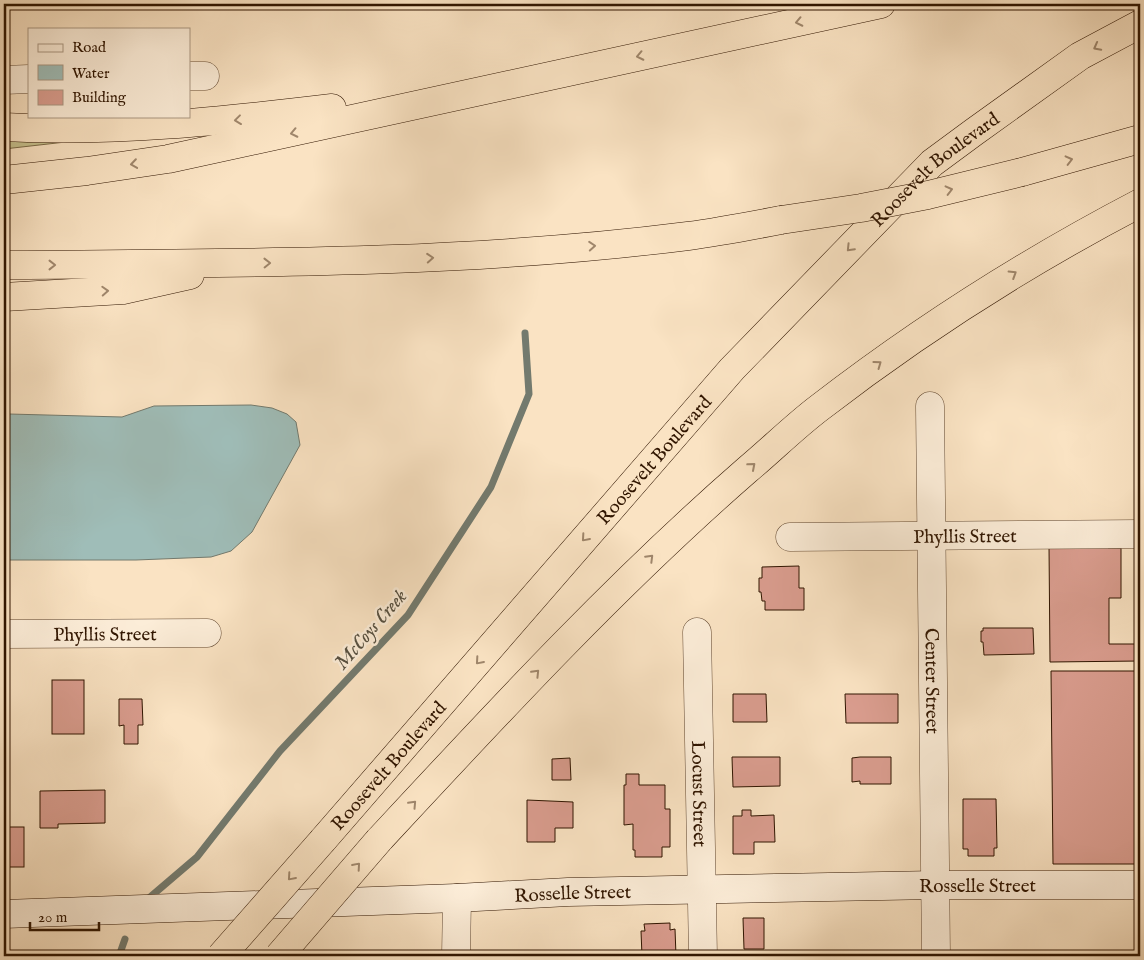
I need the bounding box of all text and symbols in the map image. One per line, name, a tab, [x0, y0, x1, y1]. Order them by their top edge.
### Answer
one-way arrow	[795, 16, 804, 27]
legend	[28, 28, 190, 118]
text: Road	[72, 38, 107, 57]
one-way arrow	[1094, 41, 1103, 51]
one-way arrow	[636, 51, 645, 61]
text: Water	[72, 64, 110, 83]
text: Building	[72, 88, 127, 107]
street label: Roosevelt Boulevard	[867, 107, 1005, 233]
one-way arrow	[234, 114, 242, 124]
one-way arrow	[289, 127, 298, 137]
one-way arrow	[1064, 155, 1073, 166]
one-way arrow	[130, 158, 138, 169]
one-way arrow	[945, 185, 954, 196]
one-way arrow	[588, 241, 596, 252]
one-way arrow	[847, 242, 856, 251]
one-way arrow	[426, 252, 434, 263]
one-way arrow	[264, 258, 272, 268]
one-way arrow	[49, 260, 57, 270]
one-way arrow	[1008, 270, 1017, 280]
one-way arrow	[101, 286, 109, 297]
one-way arrow	[872, 361, 882, 370]
street label: Roosevelt Boulevard	[592, 391, 718, 530]
one-way arrow	[746, 463, 755, 472]
street label: Phyllis Street	[913, 525, 1017, 550]
one-way arrow	[583, 532, 591, 541]
one-way arrow	[645, 555, 654, 564]
water label: McCoys Creek	[329, 585, 413, 675]
street label: Phyllis Street	[53, 623, 157, 648]
street label: Center Street	[918, 628, 944, 735]
one-way arrow	[475, 655, 484, 664]
one-way arrow	[530, 669, 539, 678]
street label: Roosevelt Boulevard	[327, 696, 453, 836]
street label: Locust Street	[685, 740, 711, 848]
one-way arrow	[407, 801, 416, 810]
one-way arrow	[351, 863, 360, 872]
one-way arrow	[288, 871, 296, 880]
street label: Rosselle Street	[919, 875, 1037, 899]
street label: Rosselle Street	[513, 881, 632, 909]
scale bar	[30, 900, 99, 932]
text: 20 m	[38, 908, 68, 927]

